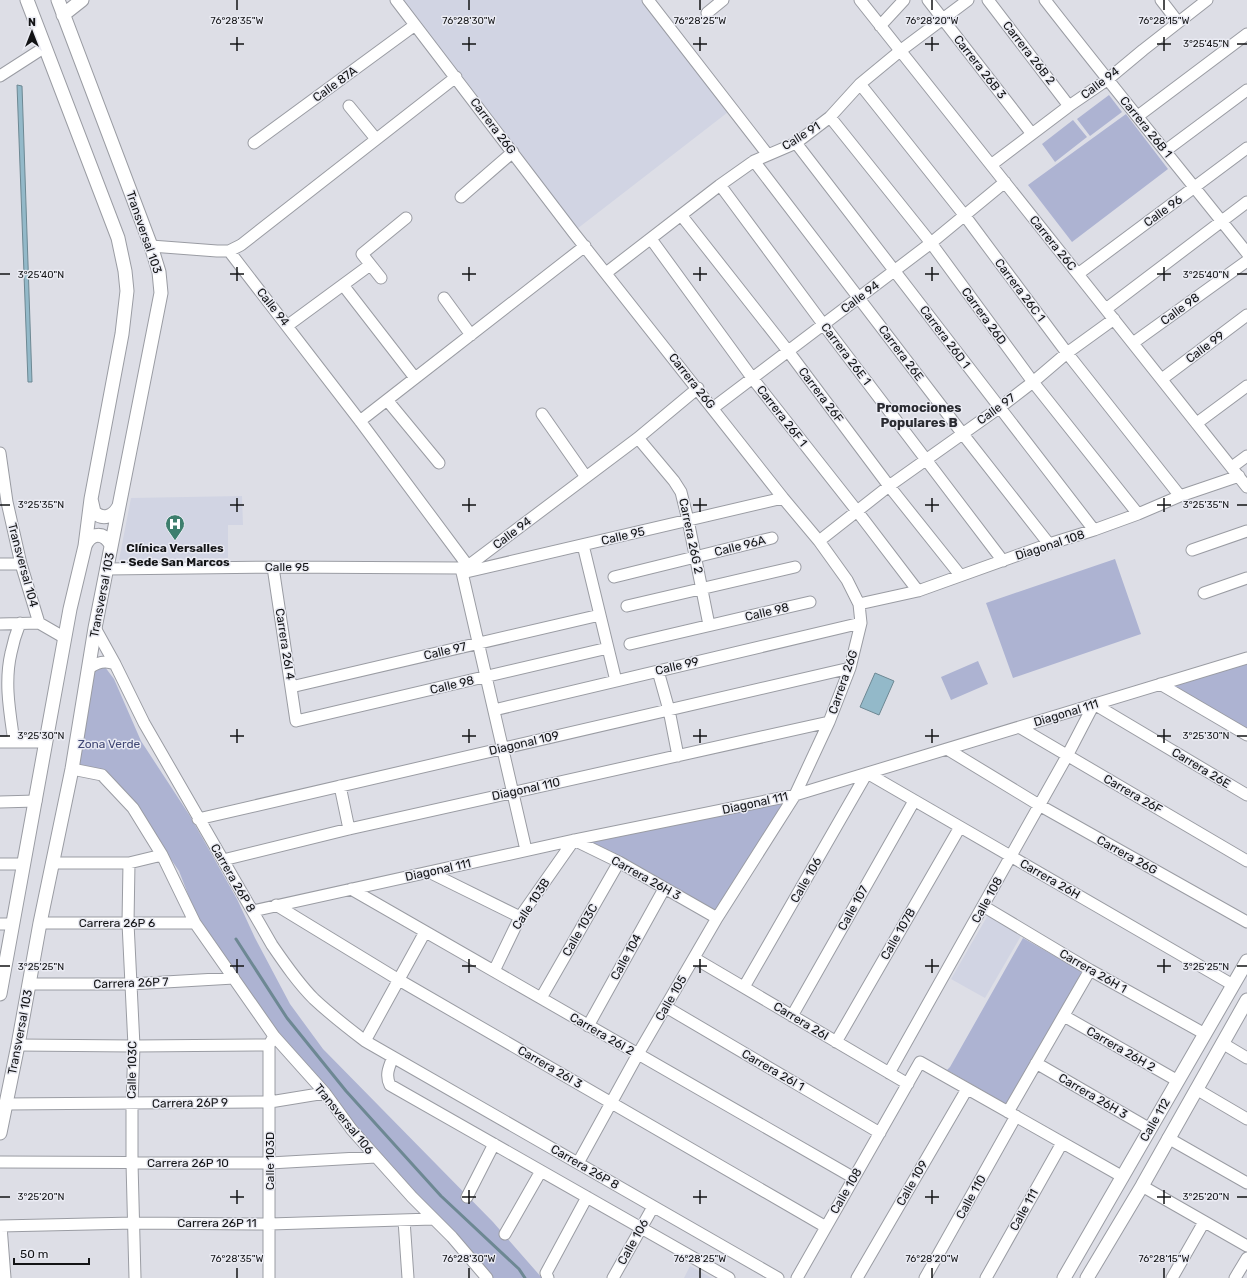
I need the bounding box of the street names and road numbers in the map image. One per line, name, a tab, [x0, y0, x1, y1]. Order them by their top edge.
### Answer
street label: Carrera 26B 2	[1000, 18, 1058, 88]
street label: Carrera 26B 3	[951, 32, 1009, 102]
street label: Calle 87A	[310, 63, 360, 105]
street label: Calle 94	[1078, 64, 1122, 102]
street label: Carrera 26B 1	[1117, 94, 1175, 160]
street label: Carrera 26G	[467, 95, 519, 157]
street label: Calle 91	[779, 119, 823, 153]
street label: Transversal 103	[123, 189, 165, 275]
street label: Calle 96	[1141, 192, 1185, 230]
street label: Carrera 26C	[1027, 213, 1079, 273]
street label: Carrera 26C 1	[992, 256, 1048, 324]
street label: Calle 94	[838, 278, 882, 316]
street label: Calle 94	[254, 285, 293, 329]
street label: Carrera 26D	[959, 285, 1009, 347]
street label: Calle 98	[1158, 290, 1202, 328]
street label: Carrera 26D 1	[917, 303, 973, 371]
street label: Carrera 26E 1	[818, 320, 874, 388]
street label: Carrera 26E	[876, 322, 926, 384]
street label: Calle 99	[1183, 328, 1227, 366]
street label: Carrera 26G	[666, 350, 718, 412]
street label: Carrera 26F	[796, 365, 846, 425]
street label: Carrera 26F 1	[754, 383, 810, 449]
street label: Calle 97	[974, 391, 1018, 427]
street label: Carrera 26G 2	[676, 497, 706, 575]
street label: Calle 94	[490, 514, 534, 552]
street label: Transversal 104	[5, 521, 41, 609]
street label: Calle 95	[600, 524, 646, 548]
street label: Diagonal 108	[1014, 527, 1086, 563]
street label: Calle 96A	[713, 533, 767, 559]
street label: Transversal 103	[87, 551, 117, 639]
street label: Calle 95	[265, 560, 309, 574]
street label: Calle 98	[744, 600, 790, 624]
street label: Carrera 26I 4	[272, 607, 298, 681]
street label: Calle 97	[422, 639, 468, 663]
street label: Carrera 26G	[826, 648, 860, 716]
street label: Calle 99	[654, 654, 700, 678]
street label: Calle 98	[429, 673, 475, 697]
street label: Diagonal 111	[1032, 697, 1100, 729]
street label: Diagonal 109	[488, 728, 560, 758]
street label: Carrera 26E	[1169, 745, 1233, 791]
street label: Carrera 26F	[1101, 772, 1165, 816]
street label: Diagonal 110	[491, 775, 561, 803]
street label: Diagonal 111	[721, 789, 789, 817]
street label: Carrera 26G	[1094, 833, 1160, 877]
street label: Carrera 26P 8	[208, 841, 258, 915]
street label: Carrera 26H 3	[609, 853, 683, 903]
street label: Calle 106	[787, 855, 825, 905]
street label: Diagonal 111	[404, 856, 472, 884]
street label: Carrera 26H	[1017, 856, 1083, 902]
street label: Calle 108	[969, 875, 1005, 925]
street label: Calle 103B	[509, 876, 553, 932]
street label: Calle 107	[835, 883, 871, 933]
street label: Calle 103C	[559, 901, 601, 959]
street label: Calle 107B	[878, 906, 918, 962]
street label: Carrera 26P 6	[79, 916, 155, 930]
street label: Calle 104	[608, 931, 645, 982]
street label: Carrera 26H 1	[1057, 946, 1129, 996]
street label: Calle 105	[652, 973, 690, 1023]
street label: Carrera 26P 7	[93, 975, 169, 991]
street label: Transversal 103	[5, 988, 35, 1076]
street label: Carrera 26I	[771, 999, 831, 1043]
street label: Carrera 26I 2	[567, 1010, 637, 1058]
street label: Carrera 26H 2	[1084, 1024, 1158, 1074]
street label: Calle 103C	[124, 1041, 140, 1099]
street label: Carrera 26I 3	[515, 1043, 585, 1091]
street label: Carrera 26I 1	[739, 1046, 807, 1094]
street label: Carrera 26H 3	[1056, 1071, 1130, 1121]
street label: Transversal 106	[311, 1081, 377, 1157]
street label: Carrera 26P 9	[152, 1095, 228, 1111]
street label: Calle 112	[1137, 1096, 1173, 1144]
street label: Calle 103D	[263, 1132, 277, 1190]
street label: Carrera 26P 8	[548, 1142, 622, 1192]
street label: Carrera 26P 10	[147, 1156, 229, 1170]
street label: Calle 109	[893, 1158, 931, 1208]
street label: Calle 108	[827, 1166, 865, 1216]
street label: Calle 110	[953, 1173, 989, 1221]
street label: Calle 111	[1007, 1187, 1041, 1233]
street label: Carrera 26P 11	[177, 1216, 257, 1230]
street label: Calle 106	[615, 1217, 651, 1267]

